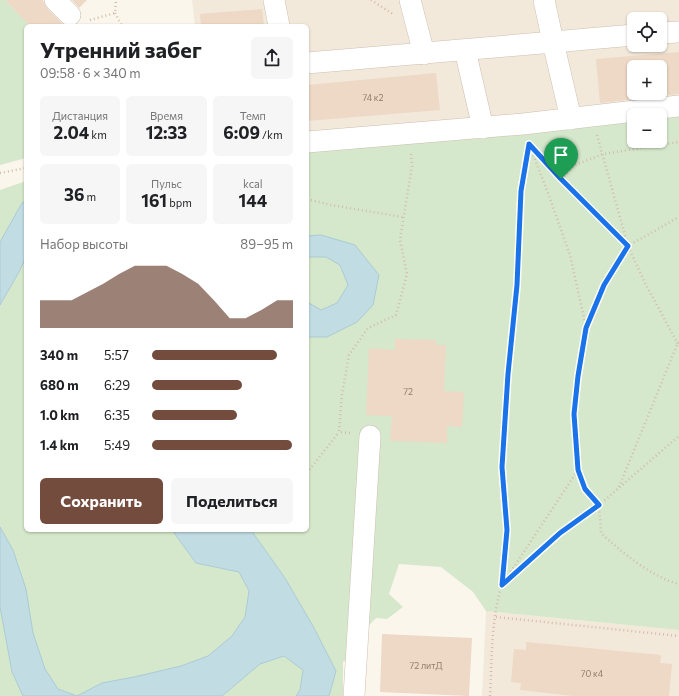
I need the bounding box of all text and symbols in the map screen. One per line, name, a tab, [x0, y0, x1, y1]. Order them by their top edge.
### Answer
map controls	[627, 12, 667, 148]
button: locate	[627, 12, 667, 52]
text: Утренний забег	[40, 36, 202, 63]
button: share	[251, 37, 293, 79]
button: +	[627, 60, 667, 100]
text: 09:58 · 6 × 340 m	[40, 65, 141, 81]
house number: 74 к2	[362, 92, 384, 103]
button: −	[627, 108, 667, 148]
text: Дистанция	[52, 109, 108, 122]
text: Время	[150, 109, 183, 122]
text: Темп	[240, 109, 266, 122]
text: 2.04	[53, 122, 89, 143]
text: 12:33	[146, 122, 187, 143]
text: 6:09	[223, 122, 260, 143]
text: km	[89, 128, 107, 141]
text: /km	[260, 128, 283, 141]
pin	[544, 138, 578, 179]
icon: arrive	[550, 144, 572, 166]
text: Пульс	[151, 177, 182, 190]
text: kcal	[243, 177, 263, 190]
text: 36	[64, 184, 85, 205]
text: m	[85, 190, 96, 203]
text: 161	[141, 190, 167, 211]
text: 144	[239, 190, 267, 211]
text: bpm	[167, 196, 192, 209]
text: Набор высоты	[40, 236, 128, 252]
text: 89–95 m	[240, 236, 293, 252]
text: 340 m	[40, 347, 78, 363]
text: 5:57	[104, 347, 129, 363]
text: 680 m	[40, 377, 79, 393]
text: 6:29	[104, 377, 130, 393]
house number: 72	[403, 386, 413, 397]
text: 1.0 km	[40, 407, 79, 423]
text: 6:35	[104, 407, 130, 423]
text: 1.4 km	[40, 437, 79, 453]
text: 5:49	[104, 437, 130, 453]
button: Сохранить	[40, 478, 163, 524]
button: Поделиться	[171, 478, 293, 524]
house number: 72 литД	[409, 660, 443, 671]
house number: 70 к4	[581, 668, 604, 679]

